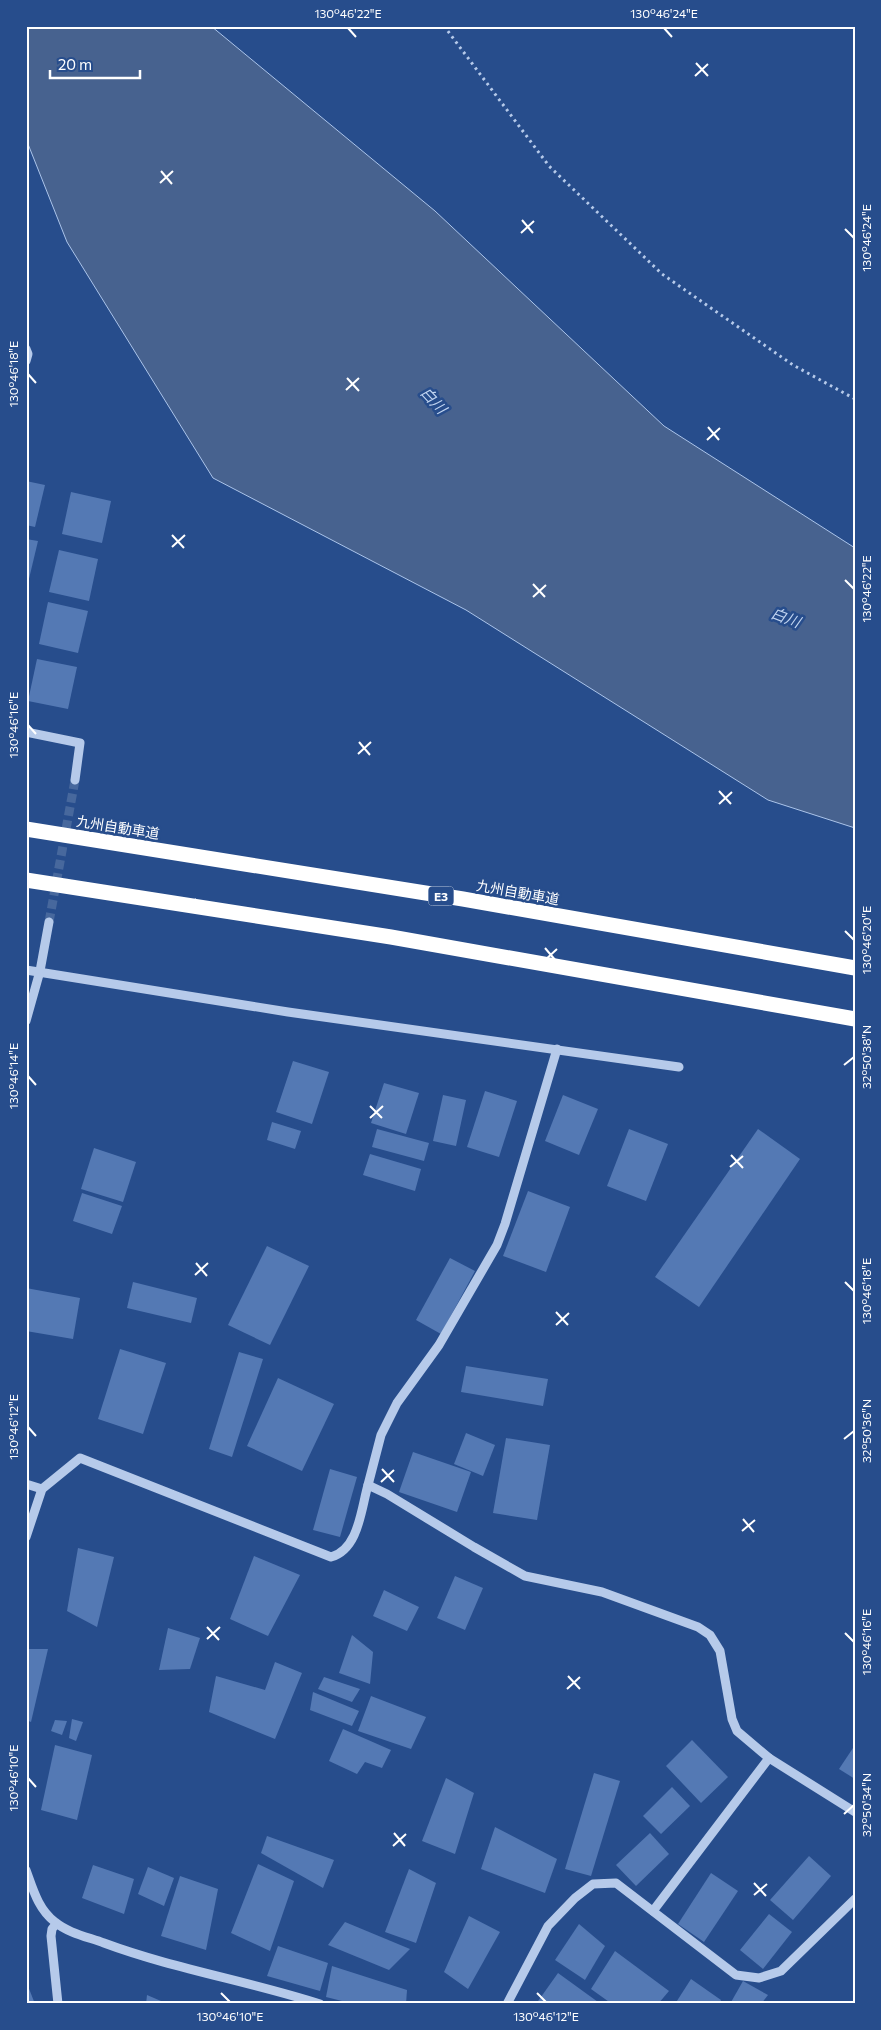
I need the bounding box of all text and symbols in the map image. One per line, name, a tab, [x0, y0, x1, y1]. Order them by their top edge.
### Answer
text: 130°46'22"E	[314, 6, 382, 20]
text: 130°46'24"E	[630, 6, 698, 20]
scale bar	[50, 48, 140, 80]
text: 20 m	[58, 55, 92, 73]
text: 130°46'24"E	[859, 204, 873, 272]
text: 130°46'18"E	[6, 341, 20, 407]
water label: 白川	[417, 383, 452, 419]
text: 130°46'22"E	[859, 555, 873, 623]
water label: 白川	[769, 603, 805, 631]
text: 130°46'16"E	[6, 692, 20, 758]
street label: 九州自動車道	[75, 812, 161, 842]
street label: 九州自動車道	[475, 876, 561, 908]
road number: E3	[428, 886, 454, 906]
text: 130°46'20"E	[859, 906, 873, 974]
text: 32°50'38"N	[859, 1025, 873, 1089]
text: 130°46'14"E	[6, 1043, 20, 1109]
text: 130°46'18"E	[859, 1258, 873, 1324]
text: 130°46'12"E	[6, 1394, 20, 1460]
text: 32°50'36"N	[859, 1399, 873, 1463]
text: 130°46'16"E	[859, 1609, 873, 1675]
text: 130°46'10"E	[6, 1745, 20, 1811]
text: 32°50'34"N	[859, 1773, 873, 1837]
text: 130°46'10"E	[197, 2009, 263, 2023]
text: 130°46'12"E	[513, 2009, 579, 2023]

